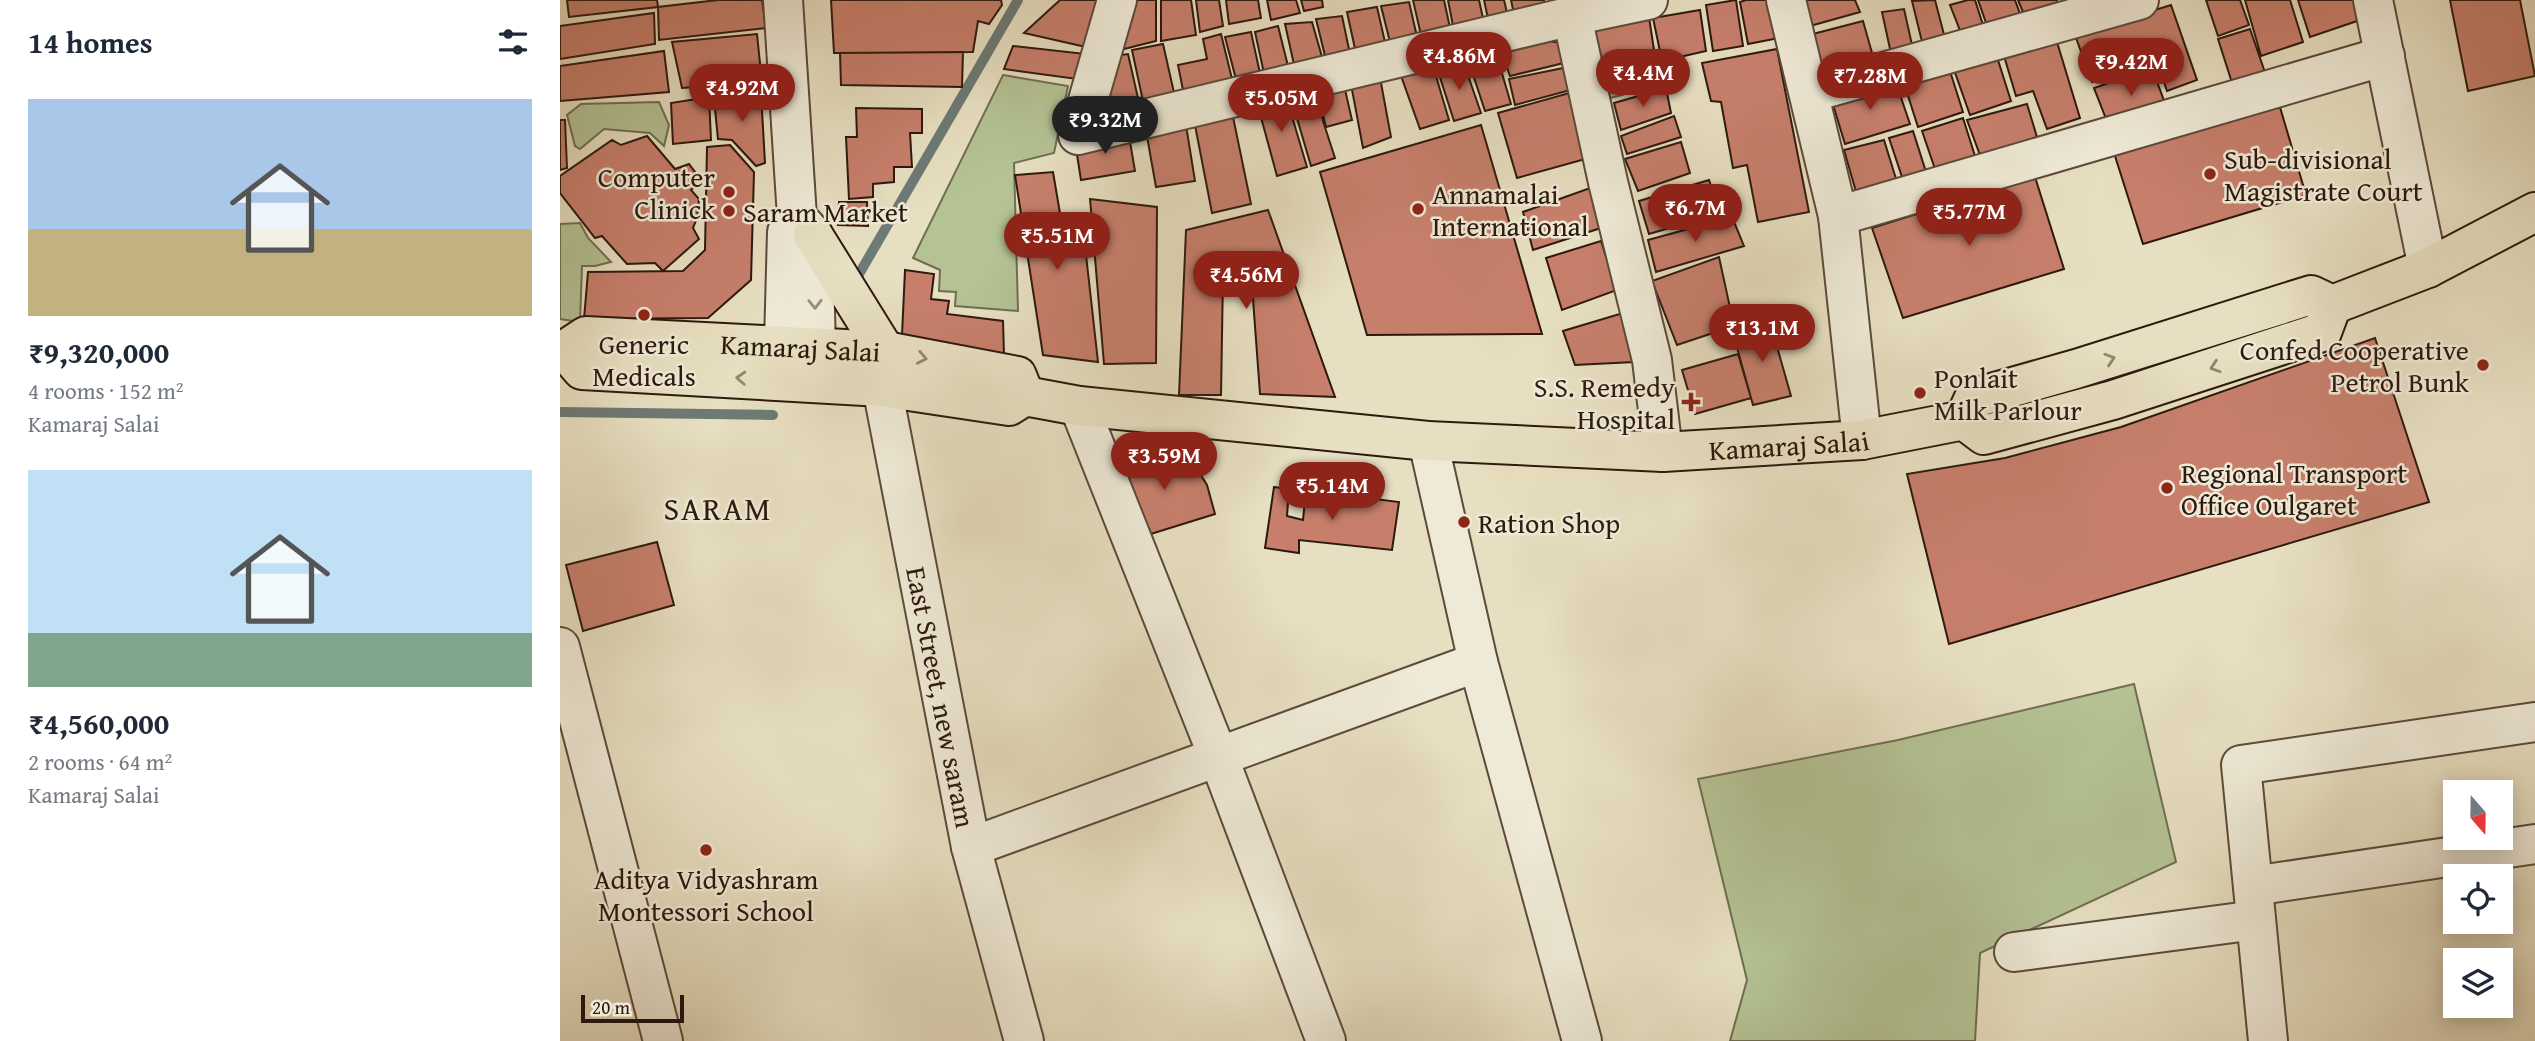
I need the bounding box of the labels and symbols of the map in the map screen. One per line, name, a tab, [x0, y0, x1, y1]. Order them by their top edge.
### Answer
pin: ₹4.86M	[1402, 32, 1516, 92]
pin: ₹9.42M	[2074, 38, 2188, 98]
pin: ₹4.4M	[1594, 50, 1692, 109]
pin: ₹7.28M	[1813, 52, 1927, 112]
pin: ₹4.92M	[685, 64, 799, 124]
pin: ₹5.05M	[1224, 74, 1338, 134]
pin: ₹9.32M	[1048, 96, 1162, 156]
place label: Sub-divisional Magistrate Court	[2224, 138, 2423, 211]
place label: Computer Clinick	[598, 156, 716, 229]
marker: Sub-divisional Magistrate Court	[2202, 166, 2218, 182]
place label: Annamalai International	[1432, 173, 1589, 246]
marker: Computer Clinick	[721, 184, 737, 200]
pin: ₹6.7M	[1646, 184, 1744, 244]
pin: ₹5.77M	[1912, 188, 2026, 248]
place label: Saram Market	[743, 191, 908, 232]
marker: Annamalai International	[1410, 201, 1426, 217]
marker: Saram Market	[721, 203, 737, 219]
pin: ₹5.51M	[1000, 212, 1114, 272]
pin: ₹4.56M	[1189, 252, 1303, 311]
one-way arrow	[807, 299, 823, 309]
pin: ₹13.1M	[1705, 304, 1819, 364]
marker: Generic Medicals	[636, 307, 652, 323]
street label: Kamaraj Salai	[720, 322, 882, 371]
place label: Generic Medicals	[592, 323, 696, 396]
place label: Confed Cooperative Petrol Bunk	[2240, 329, 2470, 402]
one-way arrow	[916, 350, 928, 365]
one-way arrow	[2104, 352, 2116, 367]
place label: Ponlait Milk Parlour	[1934, 357, 2082, 430]
marker: Confed Cooperative Petrol Bunk	[2475, 357, 2491, 373]
one-way arrow	[2209, 358, 2221, 373]
place label: S.S. Remedy Hospital	[1534, 366, 1675, 439]
one-way arrow	[736, 370, 747, 385]
marker: Ponlait Milk Parlour	[1912, 385, 1928, 401]
marker: S.S. Remedy Hospital	[1681, 392, 1701, 412]
street label: Kamaraj Salai	[1708, 419, 1873, 470]
pin: ₹3.59M	[1107, 433, 1221, 492]
place label: Regional Transport Office Oulgaret	[2181, 452, 2407, 525]
pin: ₹5.14M	[1275, 462, 1389, 522]
marker: Regional Transport Office Oulgaret	[2159, 480, 2175, 496]
district label: SARAM	[663, 485, 773, 532]
place label: Ration Shop	[1478, 502, 1620, 543]
marker: Ration Shop	[1456, 514, 1472, 530]
street label: East Street, new saram	[897, 563, 987, 831]
north arrow	[2443, 780, 2513, 850]
marker: Aditya Vidyashram Montessori School	[698, 842, 714, 858]
place label: Aditya Vidyashram Montessori School	[594, 858, 818, 931]
scale bar	[581, 992, 684, 1024]

